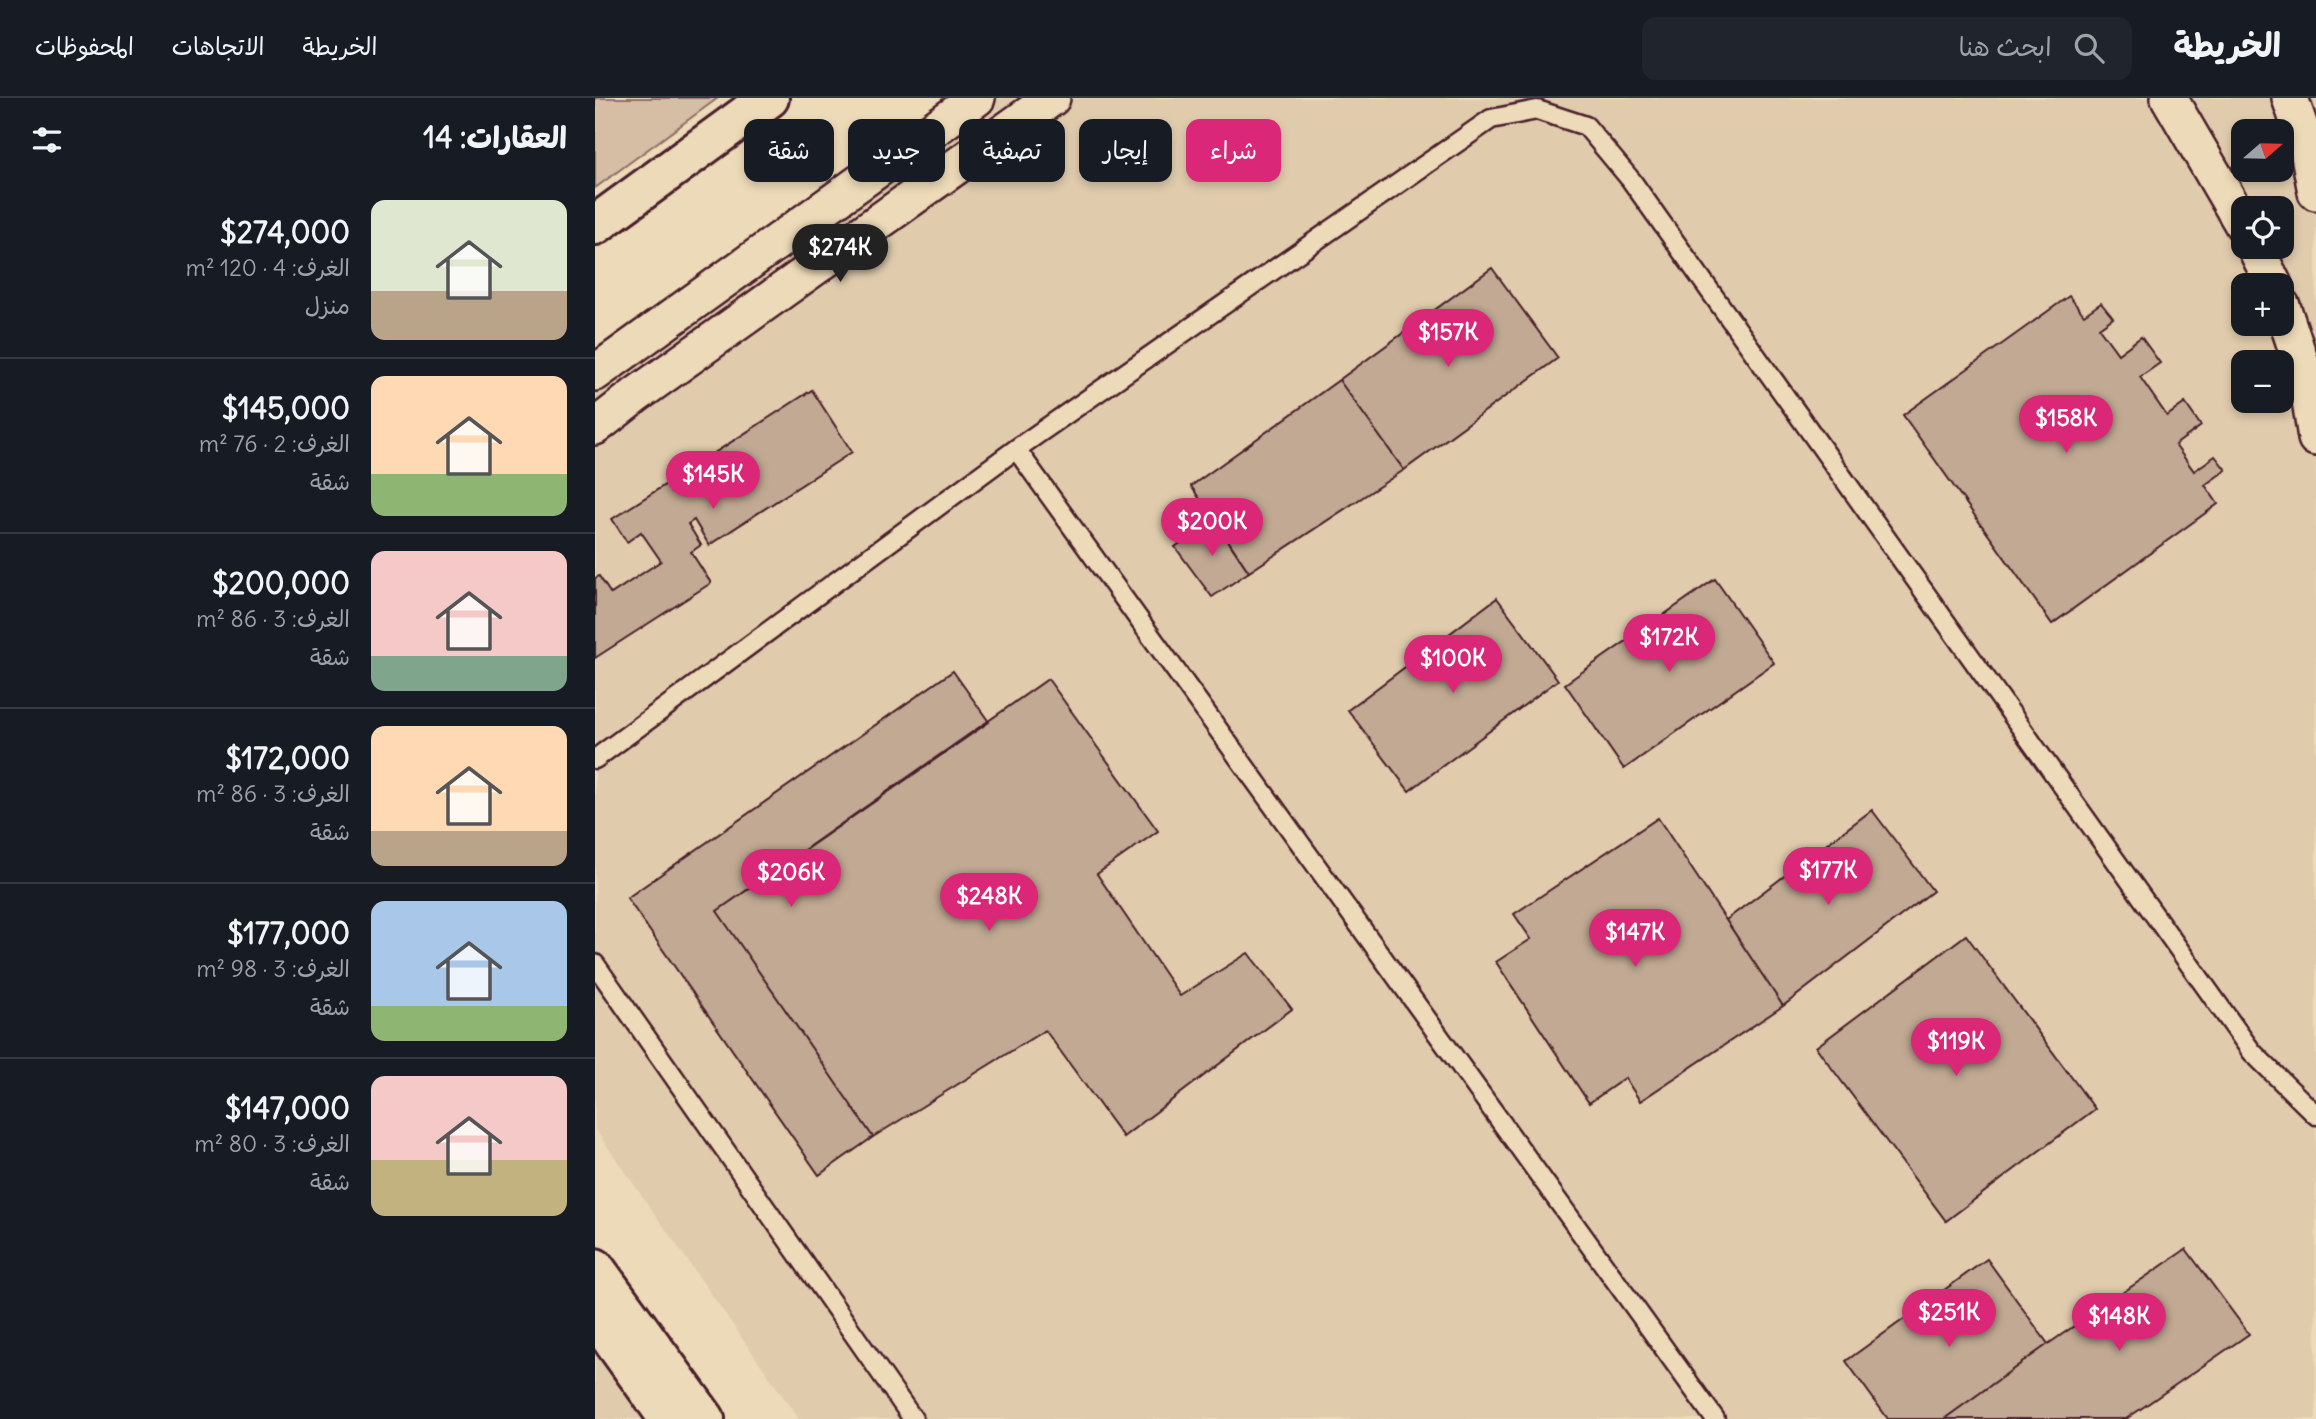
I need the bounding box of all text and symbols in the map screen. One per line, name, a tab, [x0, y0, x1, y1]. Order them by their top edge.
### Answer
search box	[1642, 17, 2132, 80]
text: الخريطة	[2174, 24, 2281, 66]
icon: search	[2070, 29, 2108, 67]
text: ابحث هنا	[1958, 30, 2052, 63]
text: المحفوظات	[35, 31, 134, 61]
text: الاتجاهات	[172, 31, 265, 61]
text: الخريطة	[303, 31, 377, 61]
text: العقارات: 14	[423, 118, 567, 156]
chip: شقة	[744, 119, 834, 182]
chip: جديد	[848, 119, 945, 182]
chip: تصفية	[959, 119, 1065, 182]
chip: إيجار	[1079, 119, 1172, 182]
chip: شراء	[1186, 119, 1281, 182]
north arrow	[2231, 119, 2294, 182]
map controls	[2231, 119, 2294, 413]
icon: filters	[28, 121, 66, 159]
button: locate	[2231, 196, 2294, 259]
text: $274,000	[220, 213, 350, 251]
pin: $274K	[791, 225, 889, 284]
icon: home	[427, 228, 511, 312]
text: $274K	[808, 232, 872, 261]
text: الغرف: 4 · 120 m²	[186, 253, 350, 282]
button: +	[2231, 273, 2294, 336]
text: منزل	[305, 291, 350, 320]
pin: $157K	[1399, 310, 1497, 369]
text: $157K	[1418, 317, 1478, 346]
button: −	[2231, 350, 2294, 413]
text: $145,000	[222, 389, 350, 427]
pin: $158K	[2017, 396, 2115, 455]
text: $158K	[2035, 403, 2097, 432]
icon: home	[427, 404, 511, 488]
text: الغرف: 2 · 76 m²	[199, 429, 350, 458]
pin: $145K	[664, 452, 762, 511]
text: $145K	[682, 459, 744, 488]
text: شقة	[310, 467, 350, 496]
pin: $200K	[1163, 498, 1261, 558]
text: $200K	[1177, 506, 1247, 535]
text: $200,000	[212, 564, 350, 602]
icon: home	[427, 579, 511, 663]
text: الغرف: 3 · 86 m²	[196, 604, 350, 633]
pin: $172K	[1620, 614, 1718, 674]
text: $172K	[1639, 622, 1699, 651]
pin: $100K	[1404, 636, 1502, 695]
text: شقة	[310, 642, 350, 671]
text: $100K	[1420, 643, 1486, 672]
text: $172,000	[225, 739, 350, 777]
icon: home	[427, 754, 511, 838]
text: الغرف: 3 · 86 m²	[196, 779, 350, 808]
text: شقة	[310, 817, 350, 846]
pin: $177K	[1779, 848, 1877, 907]
pin: $206K	[742, 850, 840, 909]
text: $177K	[1799, 855, 1857, 884]
text: $206K	[757, 857, 825, 886]
pin: $248K	[940, 874, 1038, 933]
text: $248K	[956, 881, 1022, 910]
pin: $147K	[1586, 910, 1684, 969]
text: $177,000	[227, 914, 350, 952]
text: $147K	[1605, 917, 1665, 946]
icon: home	[427, 929, 511, 1013]
text: الغرف: 3 · 98 m²	[196, 954, 350, 983]
text: شقة	[310, 992, 350, 1021]
pin: $119K	[1907, 1018, 2005, 1078]
text: $119K	[1927, 1026, 1985, 1055]
text: $147,000	[225, 1089, 350, 1127]
icon: home	[427, 1104, 511, 1188]
text: الغرف: 3 · 80 m²	[194, 1129, 350, 1158]
text: شقة	[310, 1167, 350, 1196]
pin: $251K	[1900, 1290, 1998, 1349]
pin: $148K	[2070, 1294, 2168, 1353]
text: $251K	[1918, 1297, 1980, 1326]
text: $148K	[2088, 1301, 2150, 1330]

